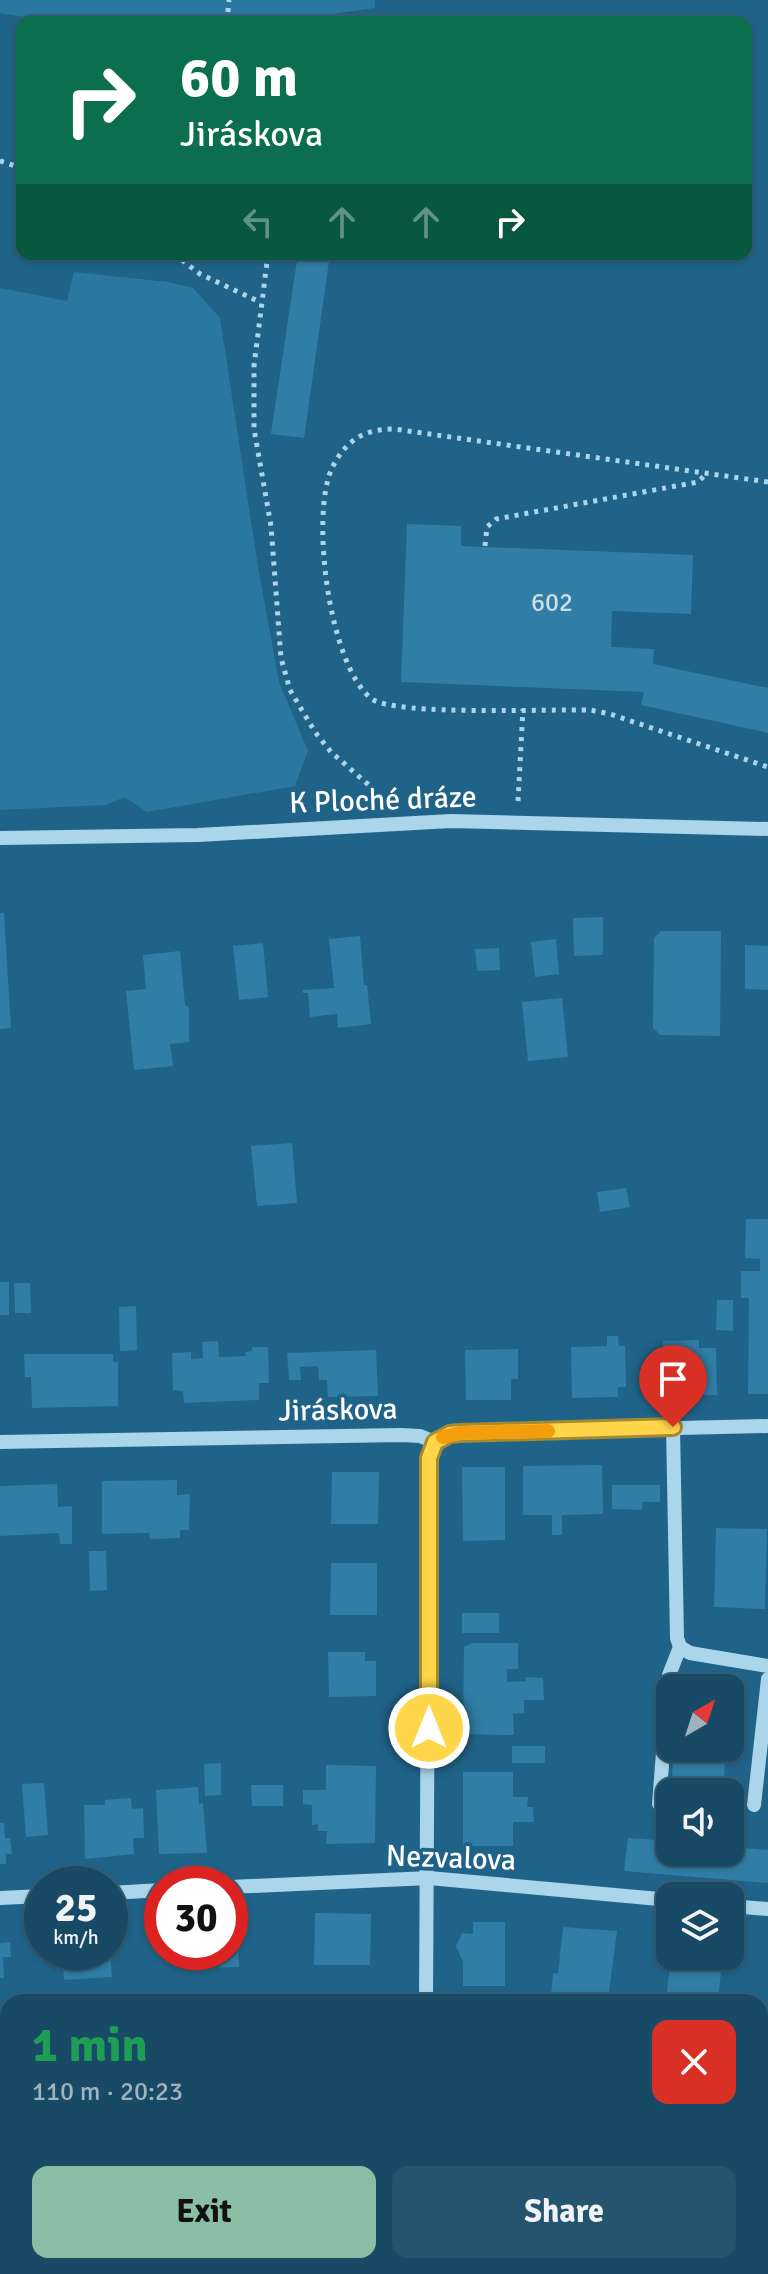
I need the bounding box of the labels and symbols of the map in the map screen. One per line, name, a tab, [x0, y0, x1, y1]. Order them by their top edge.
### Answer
house number: 602	[531, 587, 573, 619]
street label: K Ploché dráze	[289, 778, 477, 822]
pin	[639, 1345, 707, 1427]
street label: Jiráskova	[278, 1390, 398, 1430]
north arrow	[656, 1674, 744, 1762]
position arrow	[387, 1686, 471, 1770]
street label: Nezvalova	[385, 1837, 517, 1879]
speed limit sign: 30	[144, 1866, 248, 1970]

